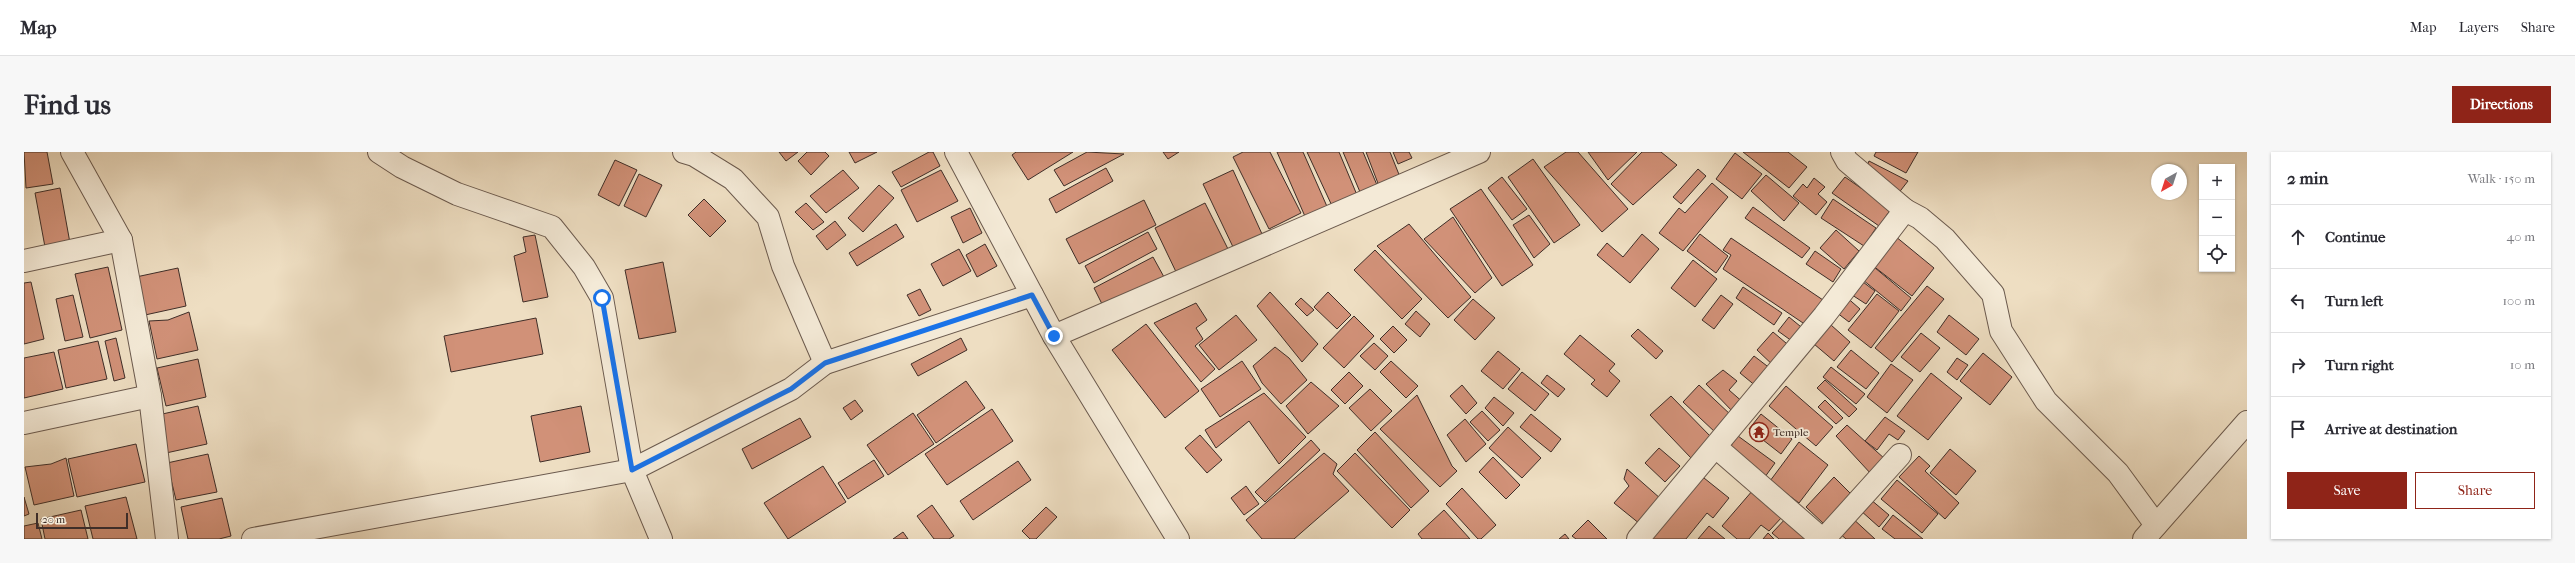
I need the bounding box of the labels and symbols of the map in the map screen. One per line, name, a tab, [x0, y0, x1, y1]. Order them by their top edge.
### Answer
north arrow	[2151, 164, 2187, 200]
route start	[593, 289, 611, 307]
route end	[1045, 327, 1063, 345]
temple icon: Temple	[1748, 421, 1770, 443]
place label: Temple	[1773, 426, 1809, 439]
scale bar	[36, 511, 128, 530]

